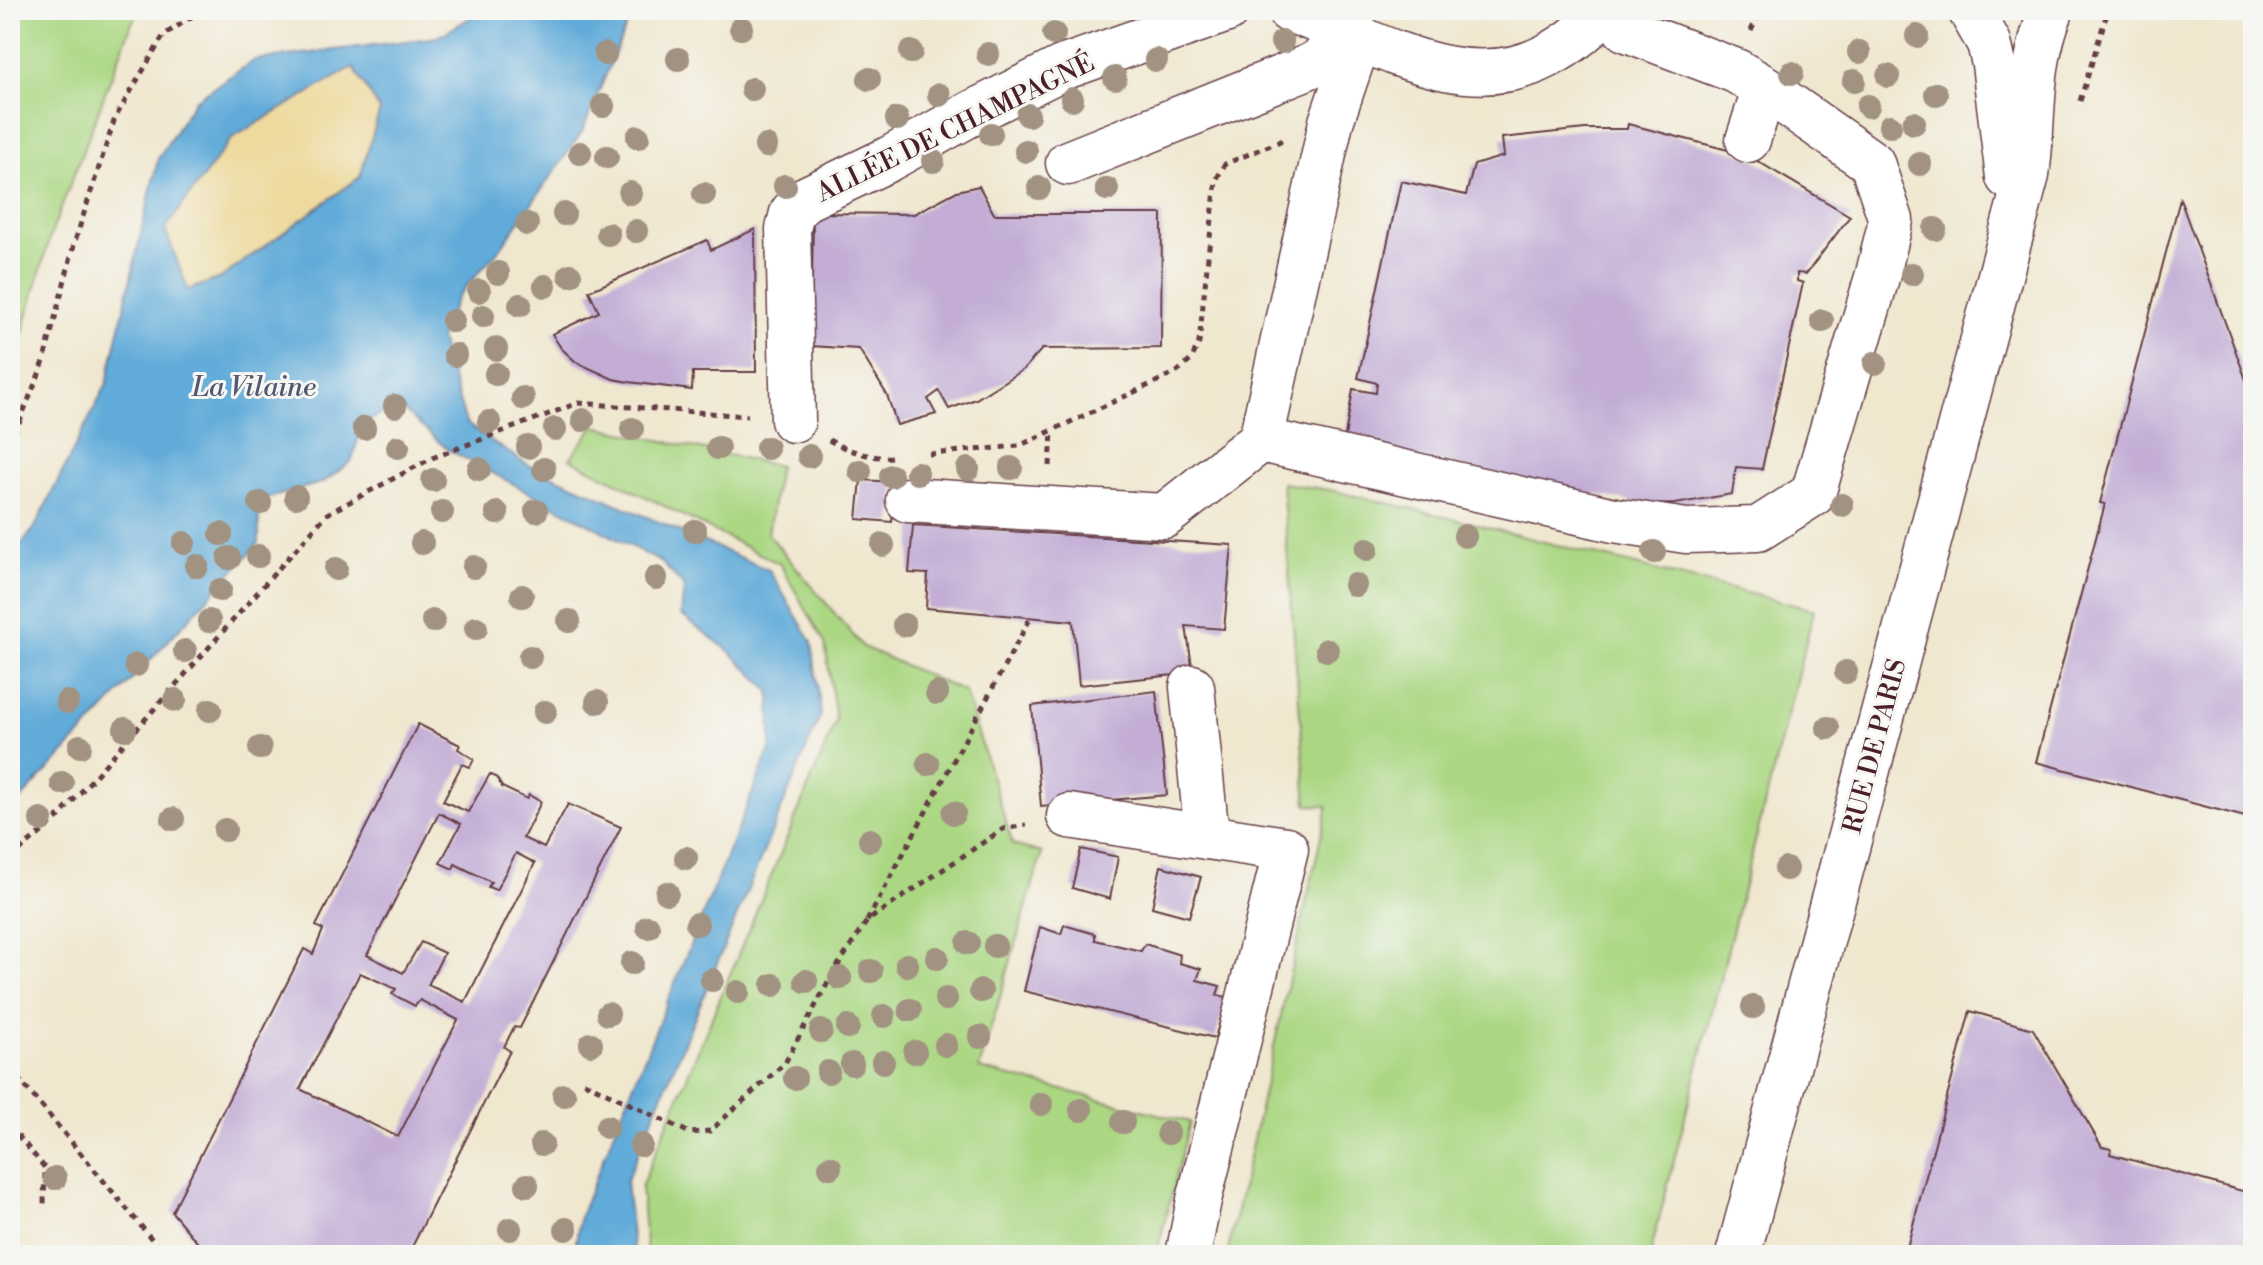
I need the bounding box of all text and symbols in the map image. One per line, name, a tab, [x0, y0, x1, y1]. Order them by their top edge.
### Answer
street label: ALLÉE DE CHAMPAGNÉ	[809, 45, 1100, 210]
water label: La Vilaine	[191, 370, 316, 405]
street label: RUE DE PARIS	[1836, 655, 1914, 837]

